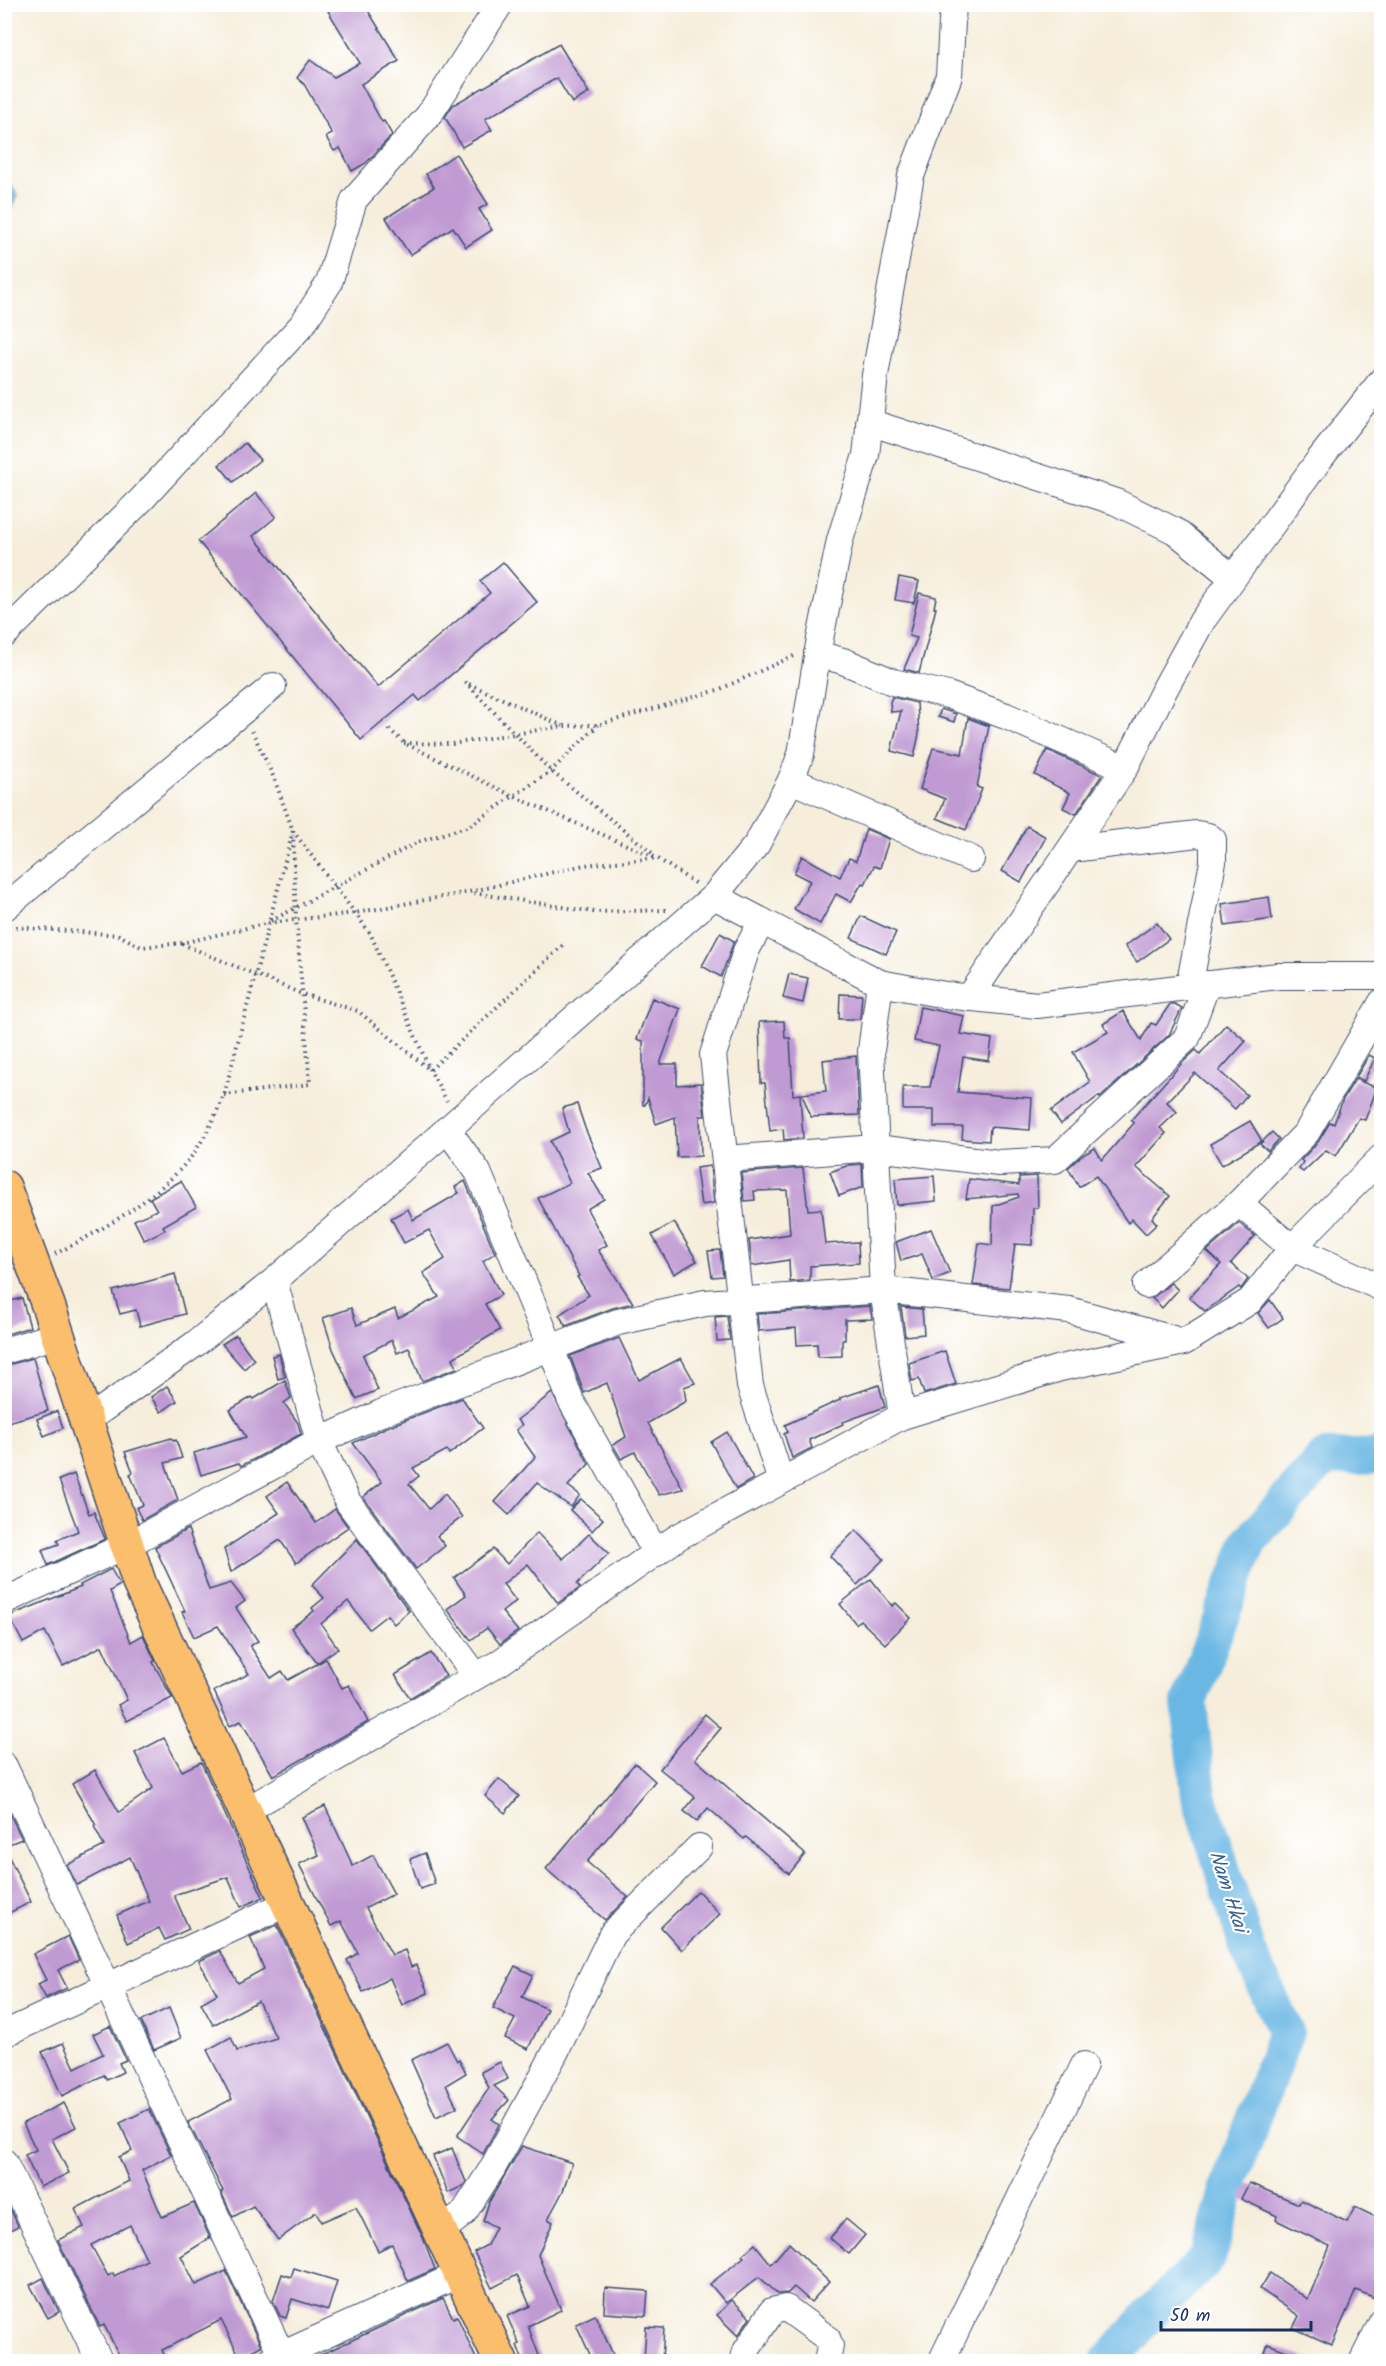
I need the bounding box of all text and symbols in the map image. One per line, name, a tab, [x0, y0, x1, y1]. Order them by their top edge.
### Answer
water label: Nam Hkai	[1199, 1847, 1257, 1940]
scale bar	[1161, 2294, 1311, 2332]
text: 50 m	[1170, 2302, 1210, 2331]

